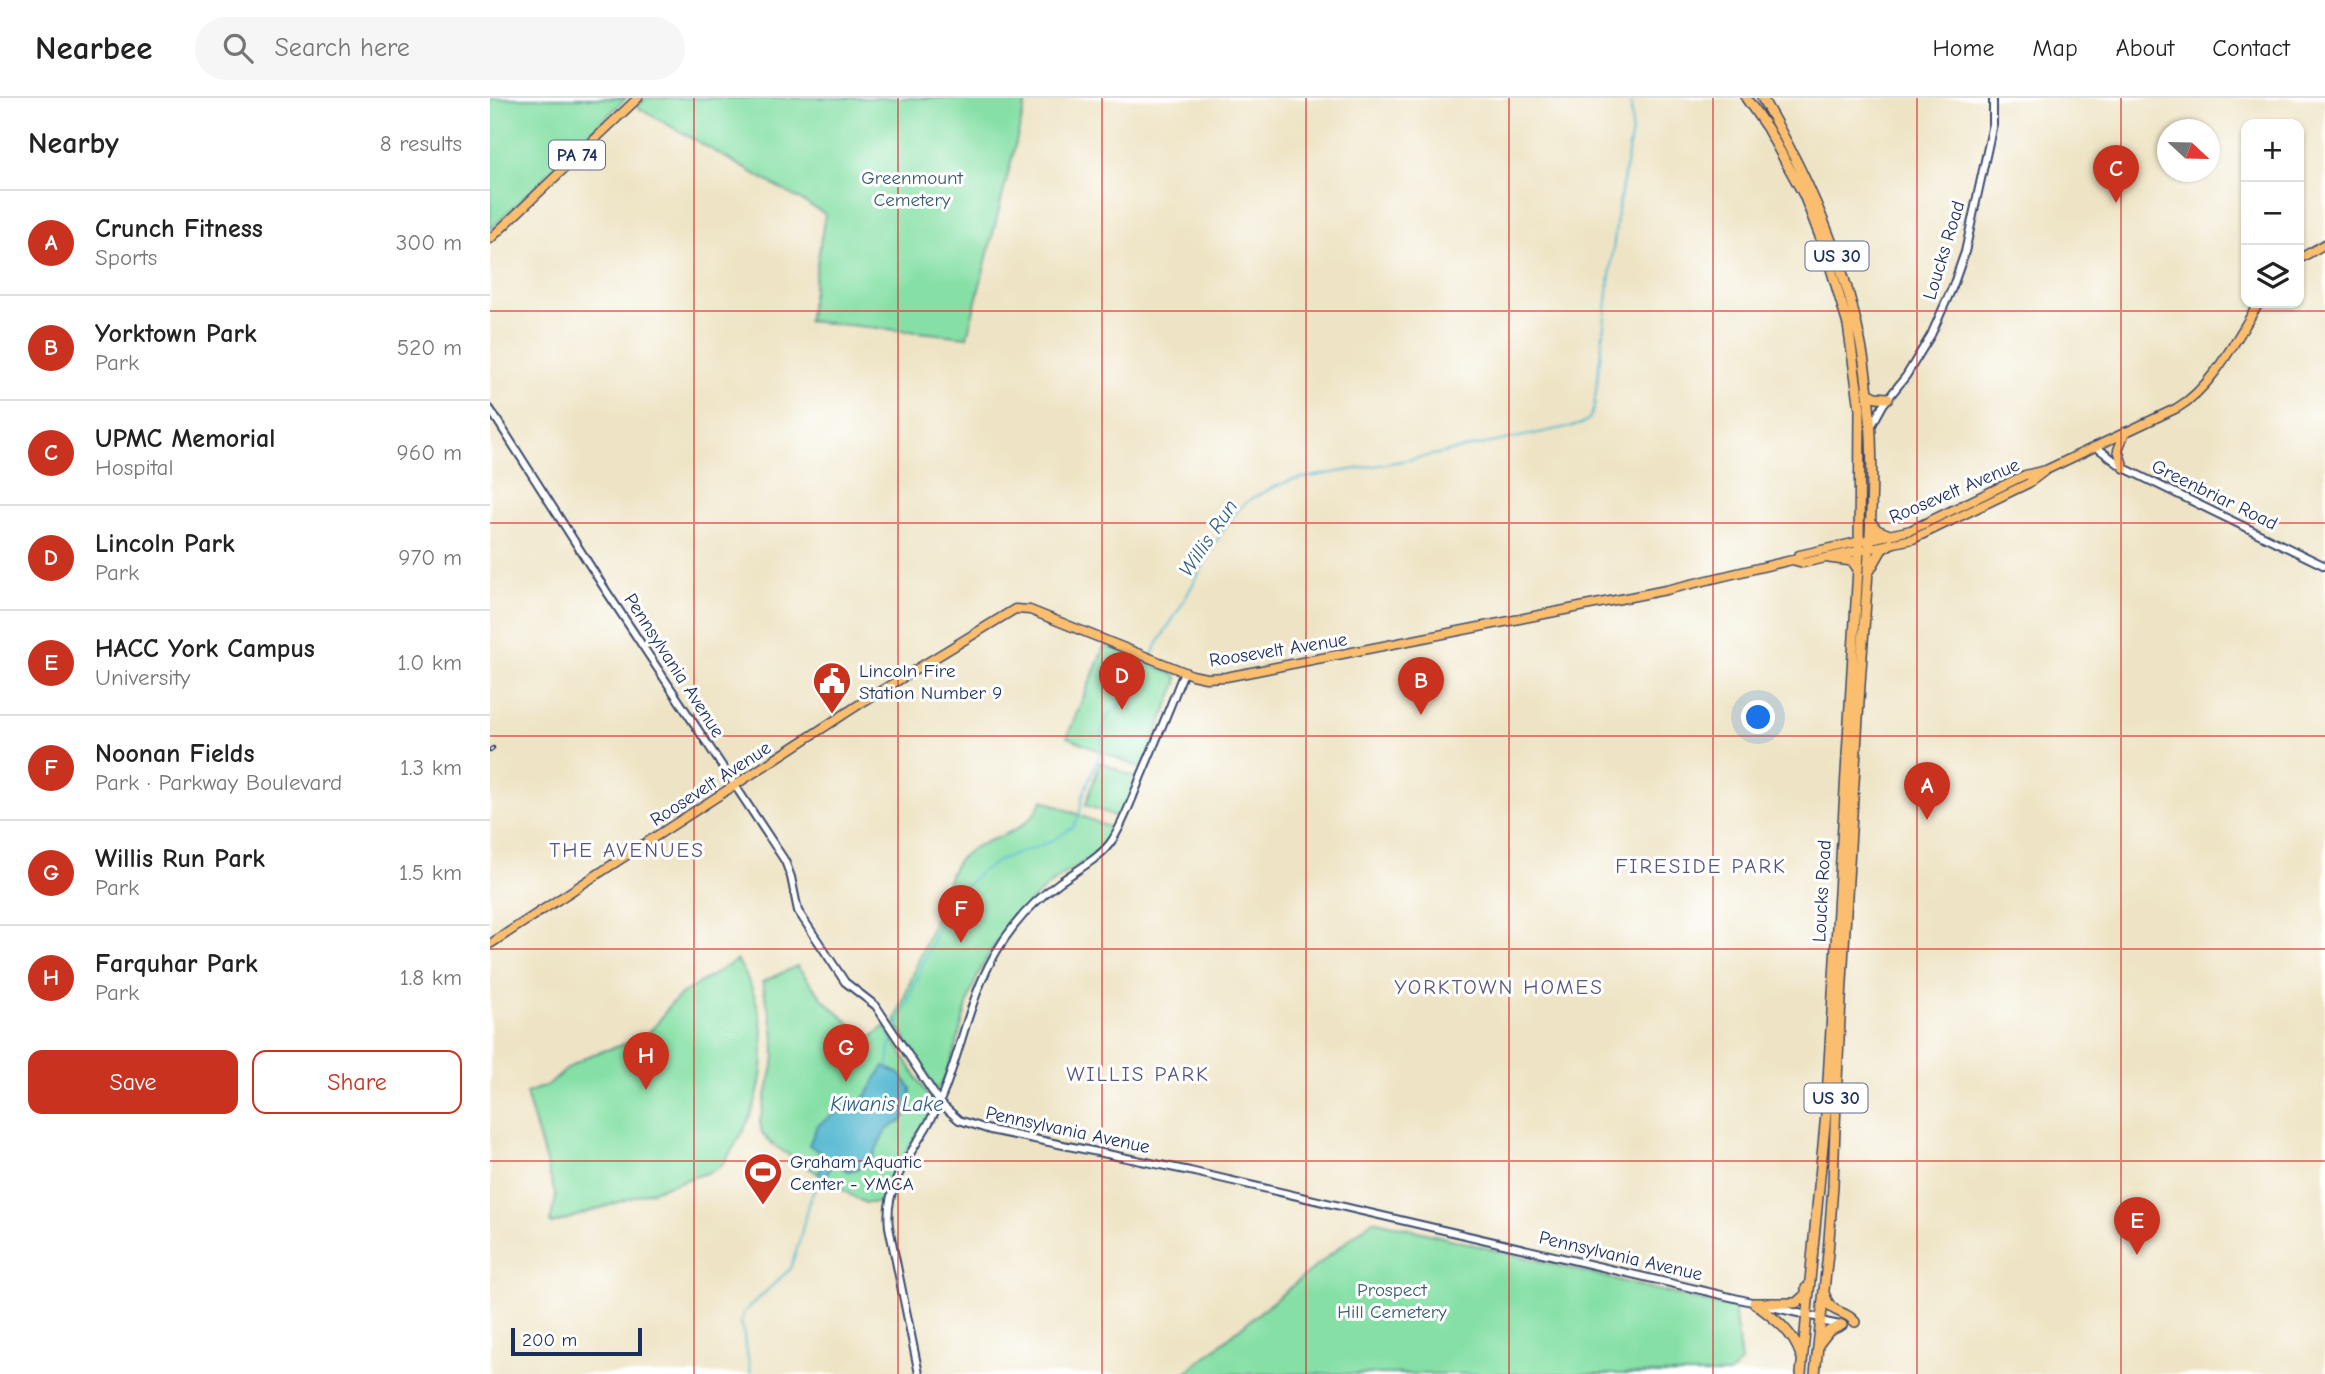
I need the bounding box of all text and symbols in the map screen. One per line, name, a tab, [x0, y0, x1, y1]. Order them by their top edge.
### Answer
search box	[195, 17, 685, 80]
text: Nearbee	[35, 29, 153, 67]
icon: search	[219, 29, 257, 67]
text: Search here	[275, 33, 410, 63]
text: Home	[1933, 34, 1994, 62]
text: Map	[2032, 34, 2078, 62]
text: About	[2116, 34, 2174, 62]
text: Contact	[2212, 34, 2290, 62]
north arrow	[2157, 119, 2220, 182]
map controls	[2241, 119, 2304, 308]
button: +	[2241, 119, 2304, 182]
text: Nearby	[28, 126, 119, 161]
text: 8 results	[380, 130, 462, 157]
road number: PA 74	[549, 140, 605, 170]
pin: C	[2093, 145, 2139, 203]
park label: Greenmount Cemetery	[861, 167, 963, 211]
button: −	[2241, 182, 2304, 245]
street label: Loucks Road	[1918, 198, 1969, 303]
text: Crunch Fitness	[95, 214, 263, 244]
text: A	[45, 229, 57, 256]
text: 300 m	[396, 229, 462, 256]
road number: US 30	[1806, 242, 1868, 271]
text: Sports	[95, 244, 157, 271]
button: layers	[2241, 245, 2304, 308]
text: Yorktown Park	[95, 319, 257, 349]
text: B	[44, 334, 58, 361]
text: 520 m	[397, 334, 462, 361]
text: Park	[95, 349, 139, 376]
text: UPMC Memorial	[95, 424, 275, 454]
text: C	[44, 439, 58, 466]
text: 960 m	[397, 439, 462, 466]
text: Hospital	[95, 454, 173, 481]
street label: Roosevelt Avenue	[1886, 454, 2023, 528]
street label: Greenbriar Road	[2148, 455, 2281, 535]
water label: Willis Run	[1173, 495, 1243, 581]
text: Lincoln Park	[95, 529, 235, 559]
text: D	[44, 544, 58, 571]
text: 970 m	[398, 544, 462, 571]
text: Park	[95, 559, 139, 586]
street label: Pennsylvania Avenue	[619, 589, 729, 742]
street label: Roosevelt Avenue	[1208, 628, 1349, 672]
text: HACC York Campus	[95, 634, 315, 664]
text: E	[44, 649, 58, 676]
text: 1.0 km	[398, 649, 462, 676]
pin: D	[1099, 652, 1145, 710]
pin: B	[1398, 657, 1444, 715]
public building icon: Lincoln Fire Station Number 9	[811, 660, 853, 715]
place label: Lincoln Fire Station Number 9	[859, 660, 1002, 704]
text: University	[95, 664, 190, 691]
your location	[1741, 700, 1775, 734]
street label: Roosevelt Avenue	[646, 737, 775, 831]
text: Noonan Fields	[95, 739, 254, 769]
text: F	[44, 754, 58, 781]
text: 1.3 km	[400, 754, 462, 781]
pin: A	[1904, 762, 1950, 820]
text: Park · Parkway Boulevard	[95, 769, 342, 796]
district label: THE AVENUES	[549, 838, 705, 862]
street label: Loucks Road	[1808, 839, 1836, 943]
text: Willis Run Park	[95, 844, 265, 874]
district label: FIRESIDE PARK	[1615, 854, 1787, 878]
text: G	[43, 859, 59, 886]
text: 1.5 km	[399, 859, 462, 886]
text: Park	[95, 874, 139, 901]
pin: F	[938, 885, 984, 943]
text: Farquhar Park	[95, 949, 258, 979]
text: H	[43, 964, 59, 991]
text: 1.8 km	[400, 964, 462, 991]
district label: YORKTOWN HOMES	[1394, 975, 1604, 999]
text: Park	[95, 979, 139, 1006]
pin: G	[823, 1024, 869, 1082]
pin: H	[623, 1032, 669, 1090]
button: Save	[28, 1050, 238, 1114]
button: Share	[252, 1050, 462, 1114]
district label: WILLIS PARK	[1066, 1062, 1210, 1086]
road number: US 30	[1804, 1084, 1868, 1113]
water label: Kiwanis Lake	[830, 1092, 944, 1116]
street label: Pennsylvania Avenue	[984, 1102, 1152, 1158]
sports icon: Graham Aquatic Center - YMCA	[742, 1151, 784, 1206]
place label: Graham Aquatic Center - YMCA	[790, 1151, 922, 1195]
pin: E	[2114, 1197, 2160, 1255]
street label: Pennsylvania Avenue	[1537, 1226, 1705, 1285]
park label: Prospect Hill Cemetery	[1337, 1279, 1447, 1323]
scale bar	[511, 1325, 642, 1357]
text: 200 m	[522, 1329, 577, 1351]

